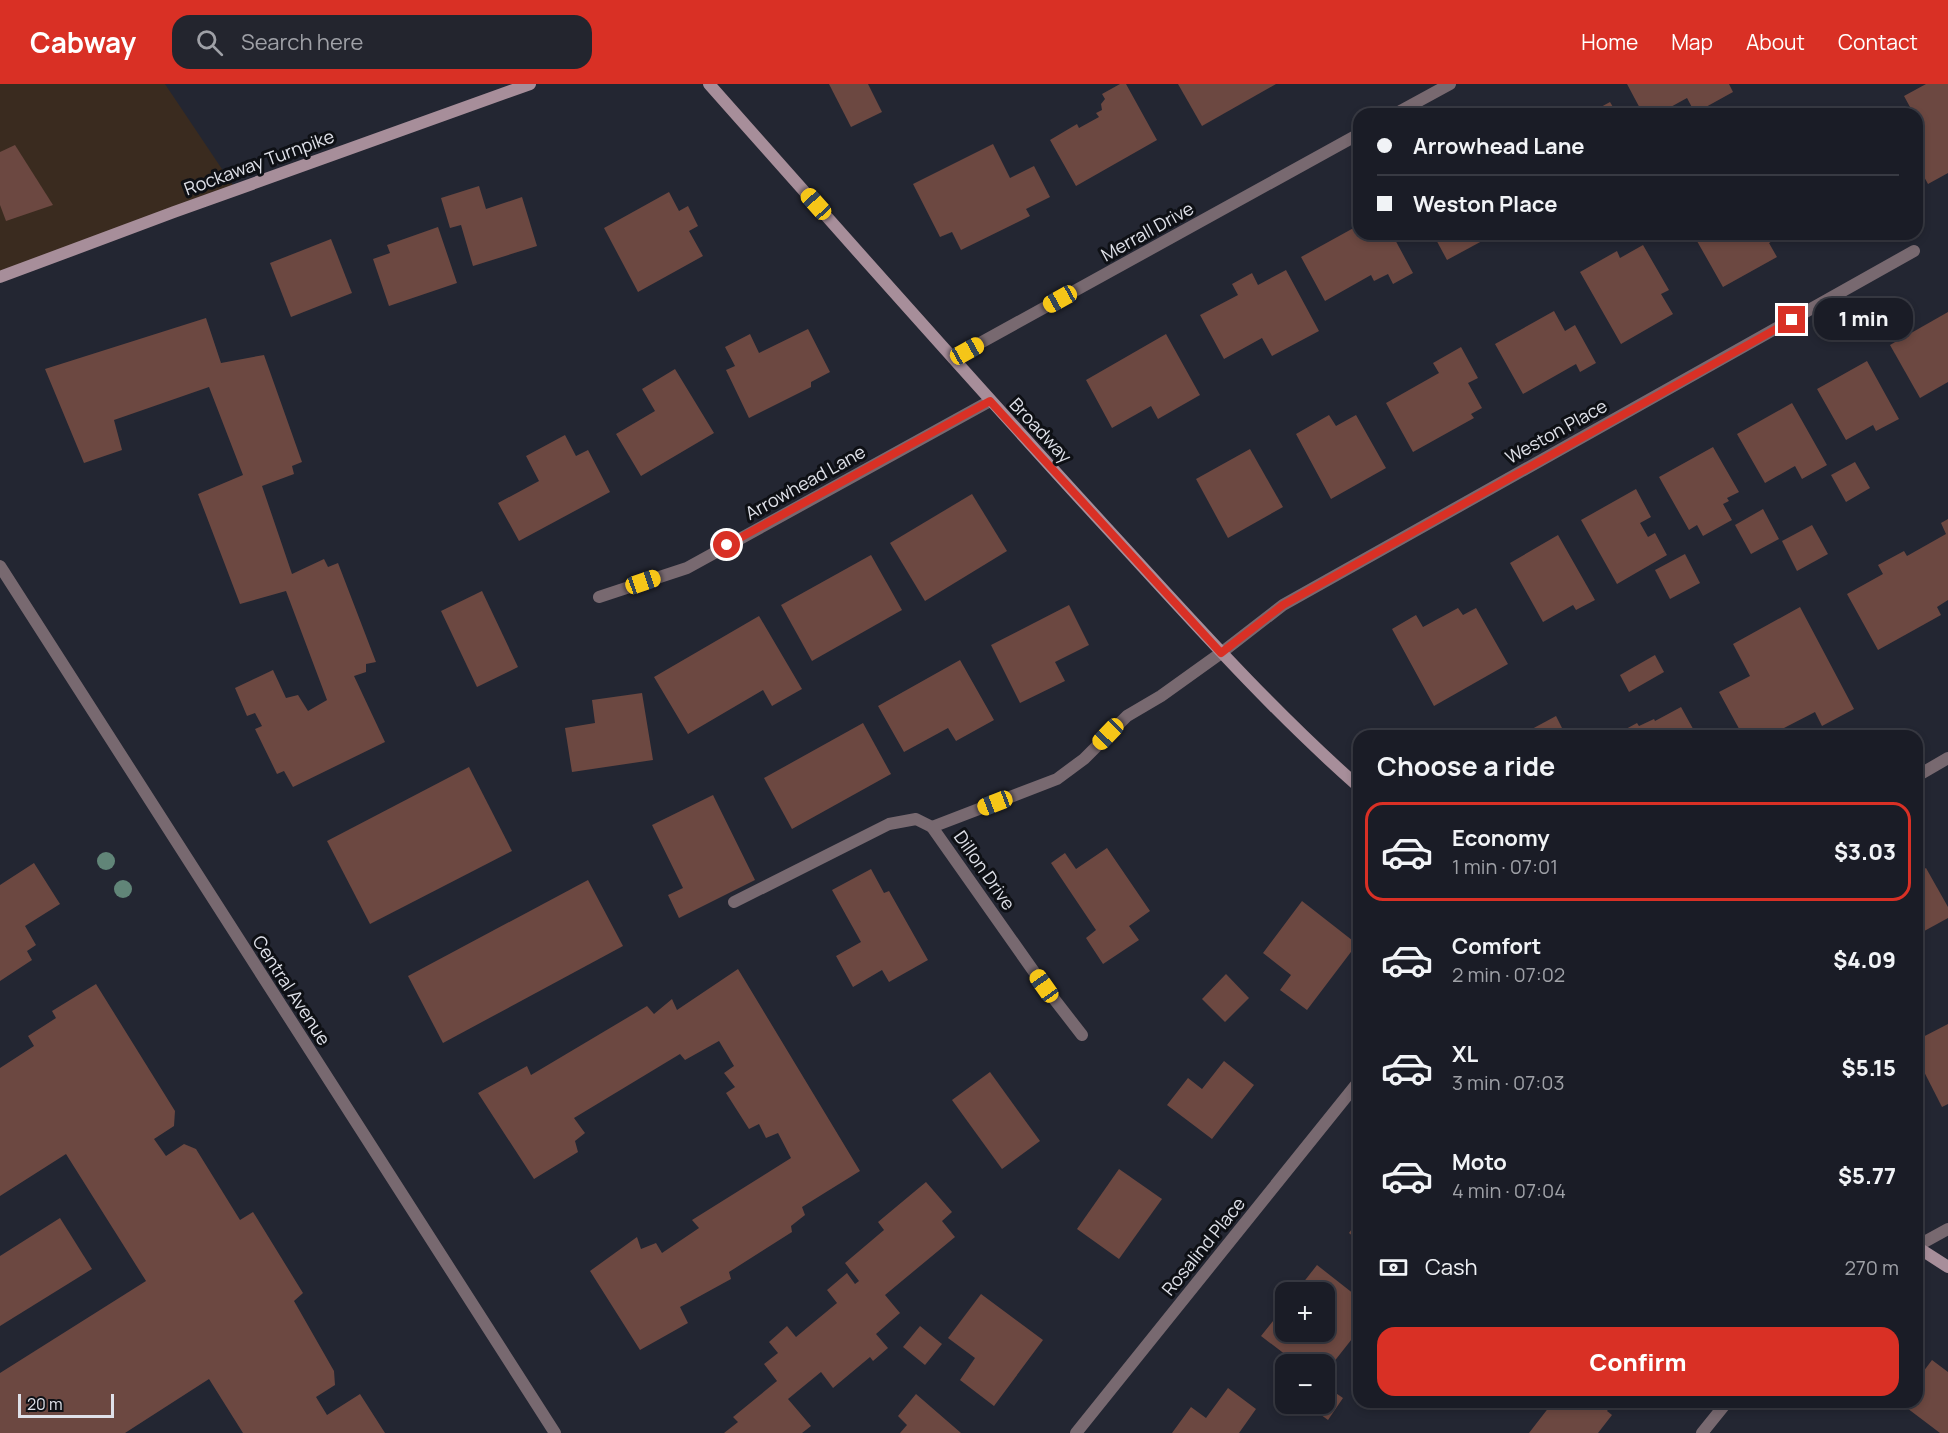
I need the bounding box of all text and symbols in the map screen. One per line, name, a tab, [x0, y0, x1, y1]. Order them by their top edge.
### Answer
search box	[172, 15, 592, 69]
text: Cabway	[30, 23, 136, 61]
icon: search	[193, 26, 226, 59]
text: Search here	[241, 27, 363, 57]
text: Home	[1581, 28, 1638, 56]
text: Map	[1671, 28, 1713, 56]
text: About	[1746, 28, 1805, 56]
text: Contact	[1838, 28, 1918, 56]
street label: Rockaway Turnpike	[181, 124, 337, 200]
text: Arrowhead Lane	[1413, 131, 1585, 161]
car	[797, 185, 835, 223]
text: Weston Place	[1413, 189, 1557, 219]
street label: Merrall Drive	[1096, 196, 1198, 266]
car	[1040, 282, 1080, 316]
callout: 1 min	[1813, 299, 1912, 341]
text: 1 min	[1838, 305, 1889, 332]
route end	[1778, 306, 1805, 333]
car	[947, 334, 987, 368]
street label: Broadway	[1005, 392, 1078, 468]
street label: Weston Place	[1501, 393, 1611, 469]
street label: Arrowhead Lane	[741, 439, 869, 525]
route start	[713, 531, 740, 558]
car	[623, 568, 663, 596]
car	[1089, 715, 1127, 753]
text: Choose a ride	[1377, 747, 1555, 784]
car	[975, 788, 1015, 818]
text: Economy	[1452, 823, 1550, 853]
icon: car	[1380, 825, 1434, 879]
street label: Dillon Drive	[949, 826, 1021, 914]
text: $3.03	[1834, 837, 1896, 867]
text: 1 min · 07:01	[1452, 853, 1558, 880]
street label: Central Avenue	[247, 930, 337, 1050]
text: Comfort	[1452, 931, 1541, 961]
icon: car	[1380, 933, 1434, 987]
text: $4.09	[1833, 945, 1896, 975]
text: 2 min · 07:02	[1452, 961, 1565, 988]
car	[1026, 966, 1062, 1006]
text: XL	[1452, 1039, 1478, 1069]
icon: car	[1380, 1041, 1434, 1095]
text: $5.15	[1842, 1053, 1896, 1083]
text: 3 min · 07:03	[1452, 1069, 1565, 1096]
text: Moto	[1452, 1147, 1507, 1177]
icon: car	[1380, 1149, 1434, 1203]
text: $5.77	[1838, 1161, 1896, 1191]
text: 4 min · 07:04	[1452, 1177, 1566, 1204]
street label: Rosalind Place	[1156, 1192, 1250, 1300]
icon: cash	[1377, 1251, 1410, 1284]
text: Cash	[1425, 1252, 1478, 1282]
text: 270 m	[1844, 1254, 1899, 1281]
map controls	[1275, 1282, 1335, 1414]
button: +	[1275, 1282, 1335, 1342]
button: Confirm	[1377, 1327, 1899, 1396]
button: −	[1275, 1354, 1335, 1414]
scale bar	[18, 1391, 114, 1418]
text: 20 m	[27, 1393, 63, 1415]

